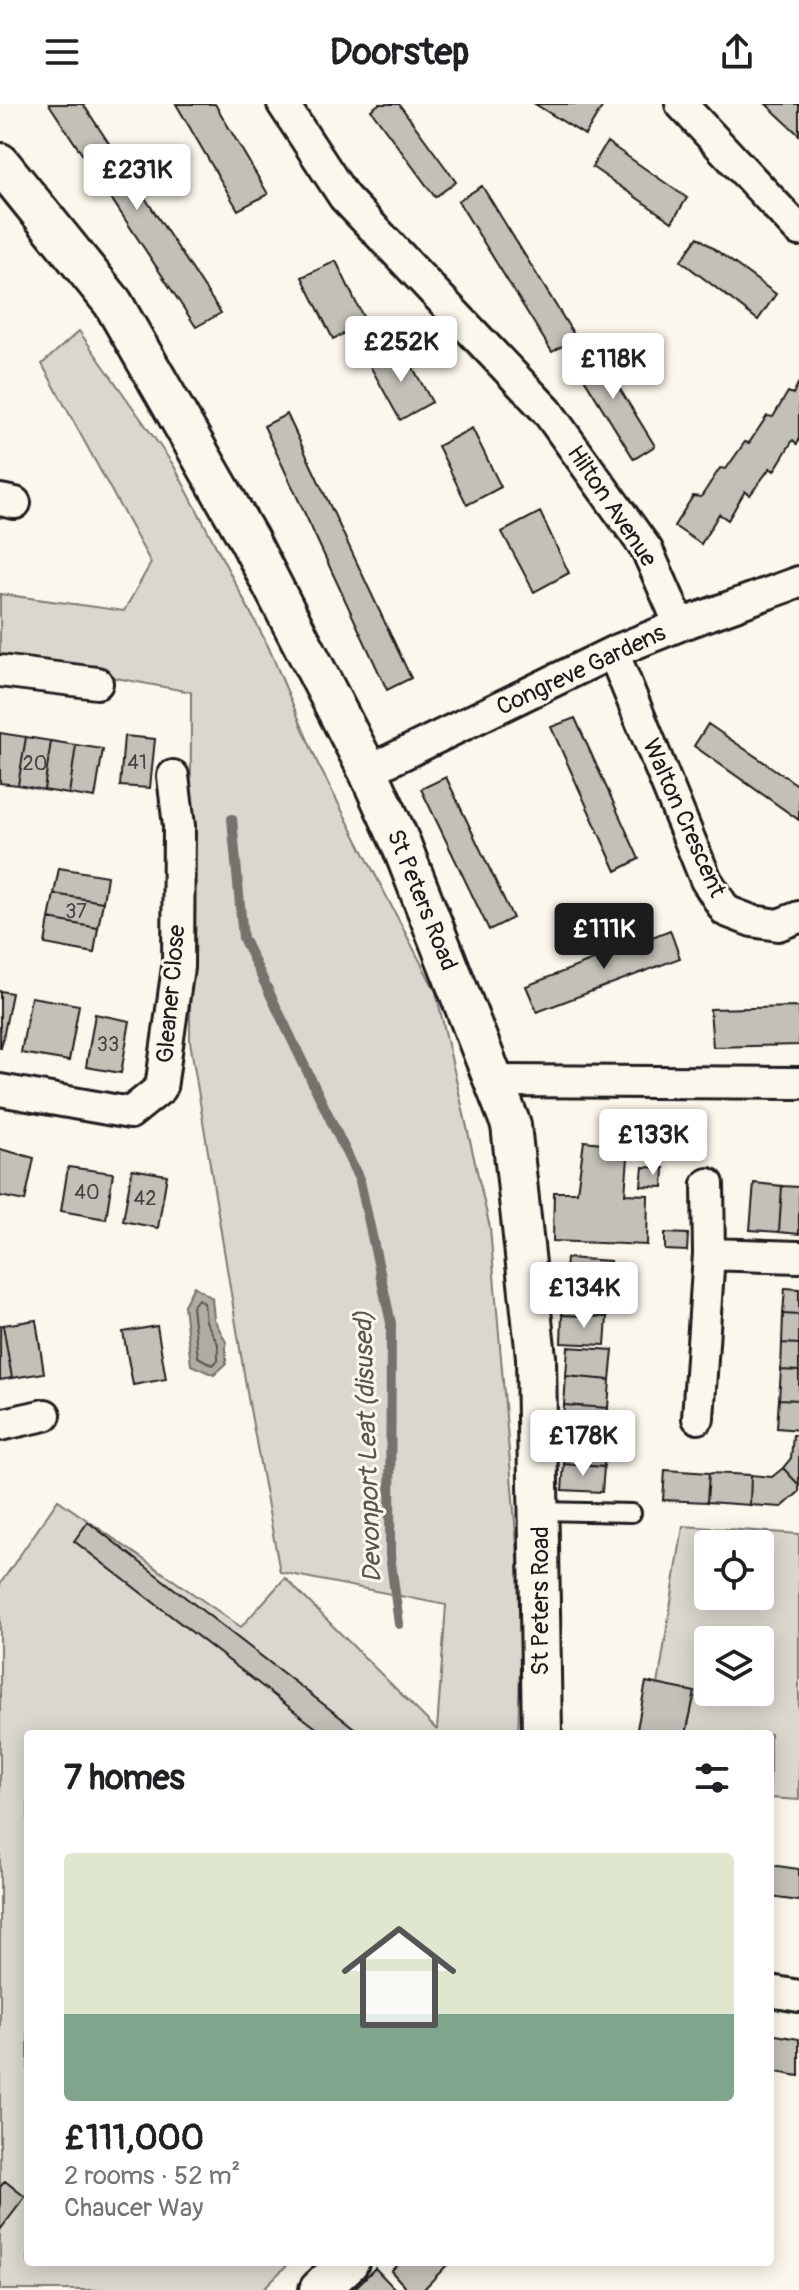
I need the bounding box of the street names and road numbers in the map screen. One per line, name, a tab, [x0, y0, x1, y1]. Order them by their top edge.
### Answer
street label: Hilton Avenue	[561, 440, 663, 572]
street label: Congreve Gardens	[492, 618, 670, 722]
street label: Walton Crescent	[636, 734, 732, 902]
street label: St Peters Road	[381, 825, 463, 975]
street label: Gleaner Close	[151, 923, 192, 1064]
street label: St Peters Road	[526, 1526, 555, 1676]

